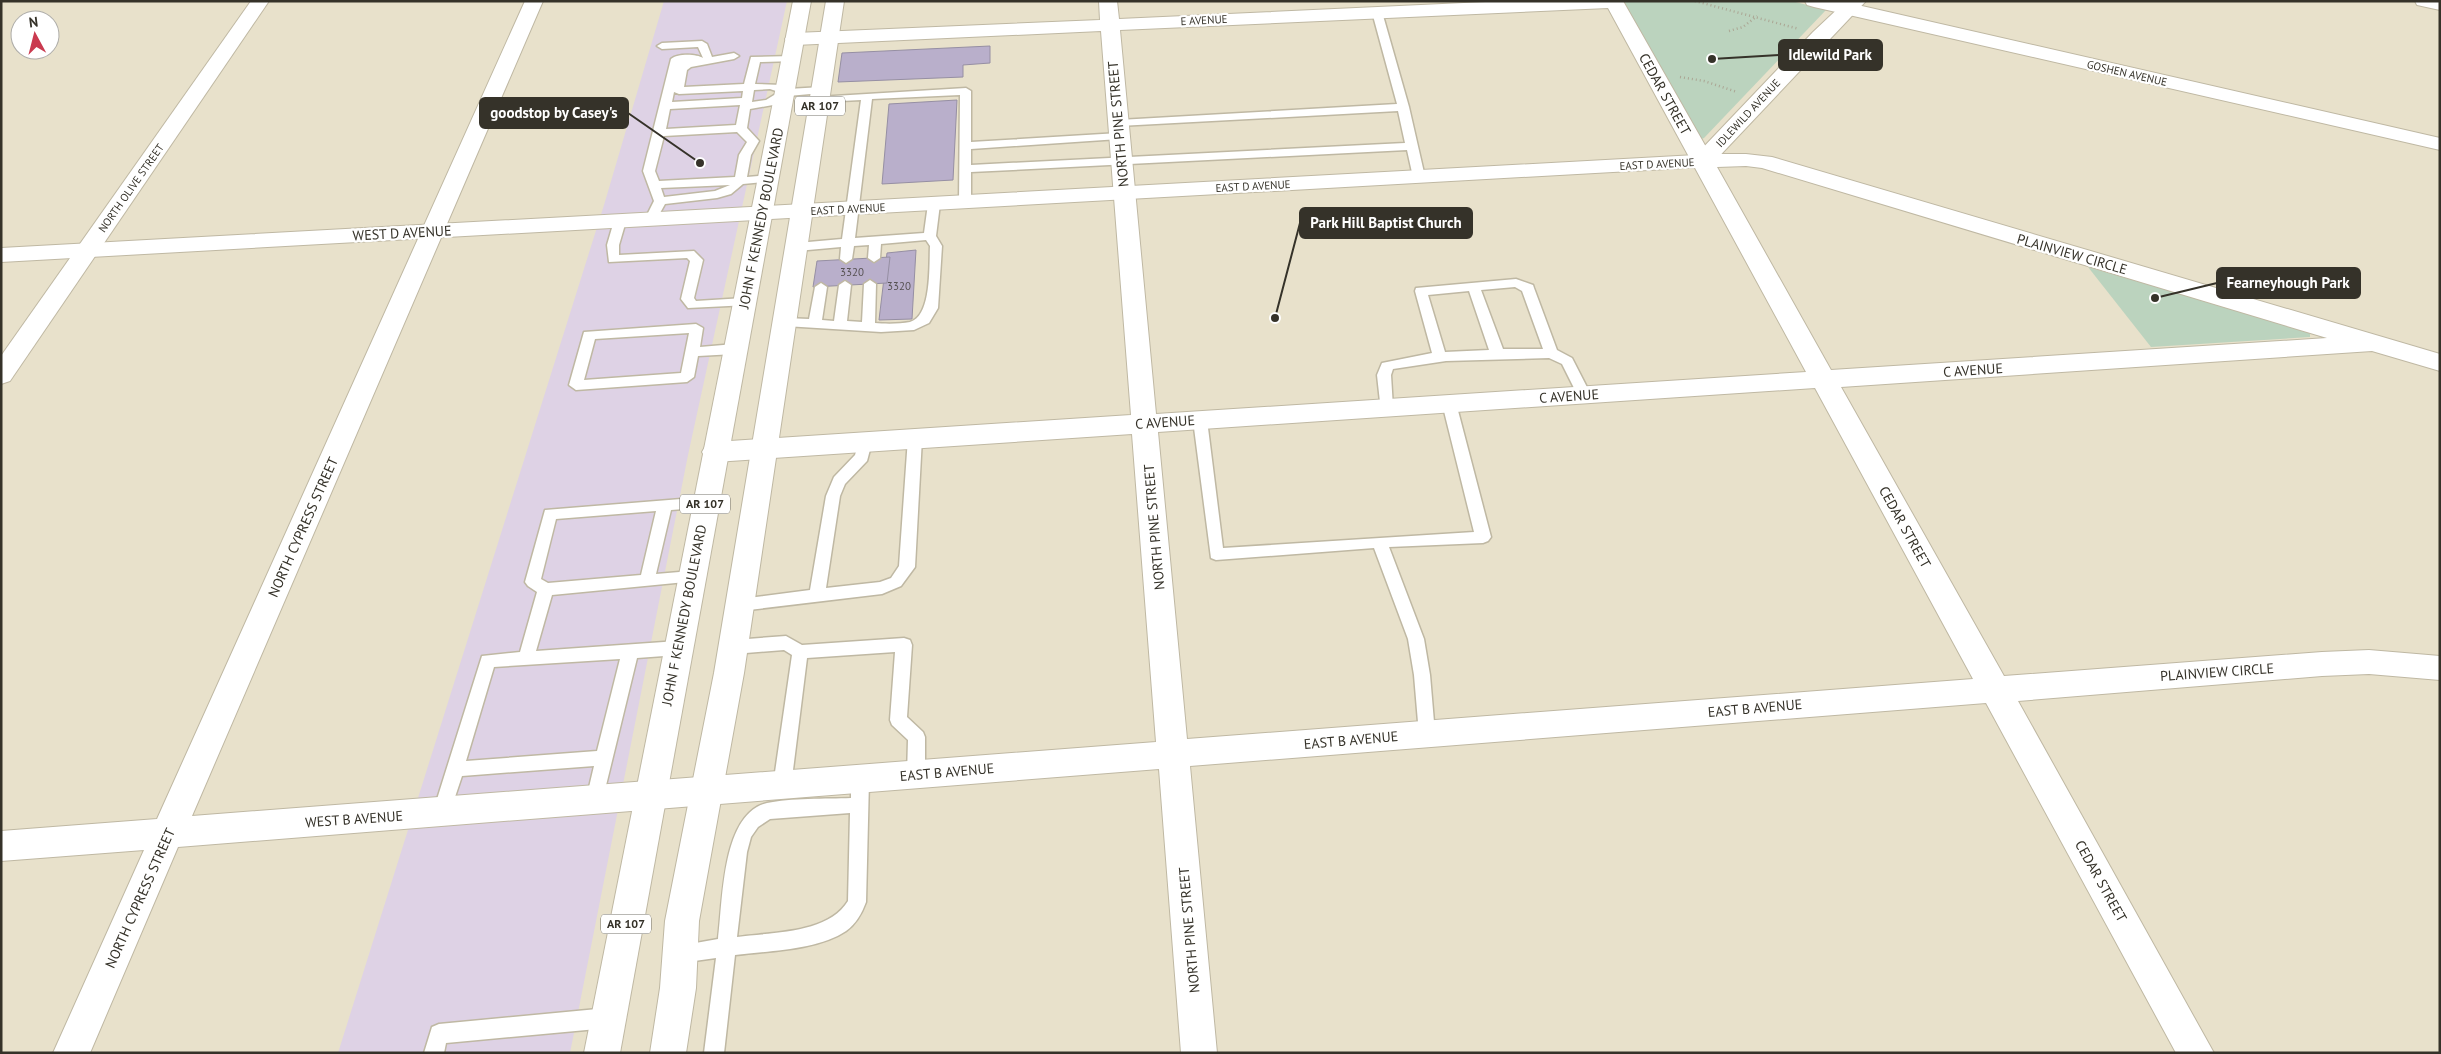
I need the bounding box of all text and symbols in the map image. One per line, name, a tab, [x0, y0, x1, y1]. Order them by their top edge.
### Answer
north arrow	[10, 10, 60, 60]
street label: E AVENUE	[1180, 12, 1228, 28]
text: N	[28, 13, 39, 32]
callout: Idlewild Park	[1779, 40, 1882, 70]
text: Idlewild Park	[1788, 45, 1872, 64]
street label: CEDAR STREET	[1635, 50, 1695, 138]
street label: GOSHEN AVENUE	[2086, 57, 2169, 89]
street label: NORTH PINE STREET	[1104, 60, 1132, 188]
street label: IDLEWILD AVENUE	[1713, 76, 1783, 150]
road number: AR 107	[795, 96, 845, 115]
callout: goodstop by Casey's	[480, 98, 628, 128]
text: goodstop by Casey's	[490, 103, 618, 122]
street label: JOHN F KENNEDY BOULEVARD	[734, 126, 787, 311]
street label: NORTH OLIVE STREET	[95, 141, 167, 235]
street label: EAST D AVENUE	[1619, 155, 1695, 173]
street label: EAST D AVENUE	[1215, 177, 1291, 195]
street label: EAST D AVENUE	[810, 200, 886, 218]
callout: Park Hill Baptist Church	[1300, 208, 1472, 238]
text: Park Hill Baptist Church	[1310, 213, 1462, 232]
street label: WEST D AVENUE	[352, 221, 452, 245]
street label: PLAINVIEW CIRCLE	[2015, 230, 2129, 278]
house number: 3320	[840, 265, 864, 279]
callout: Fearneyhough Park	[2217, 268, 2360, 298]
text: Fearneyhough Park	[2226, 273, 2350, 292]
house number: 3320	[887, 279, 911, 293]
street label: C AVENUE	[1943, 359, 2003, 381]
street label: C AVENUE	[1539, 385, 1599, 407]
street label: C AVENUE	[1135, 411, 1195, 433]
street label: NORTH CYPRESS STREET	[264, 454, 342, 600]
street label: NORTH PINE STREET	[1140, 463, 1168, 591]
street label: CEDAR STREET	[1875, 483, 1935, 571]
road number: AR 107	[680, 494, 730, 514]
street label: JOHN F KENNEDY BOULEVARD	[657, 523, 710, 708]
street label: PLAINVIEW CIRCLE	[2160, 659, 2274, 685]
street label: EAST B AVENUE	[1707, 695, 1803, 721]
street label: EAST B AVENUE	[1303, 727, 1399, 753]
street label: EAST B AVENUE	[899, 759, 995, 785]
street label: WEST B AVENUE	[304, 807, 404, 831]
street label: NORTH CYPRESS STREET	[101, 825, 179, 971]
street label: CEDAR STREET	[2071, 837, 2131, 925]
street label: NORTH PINE STREET	[1175, 866, 1203, 994]
road number: AR 107	[601, 914, 651, 934]

